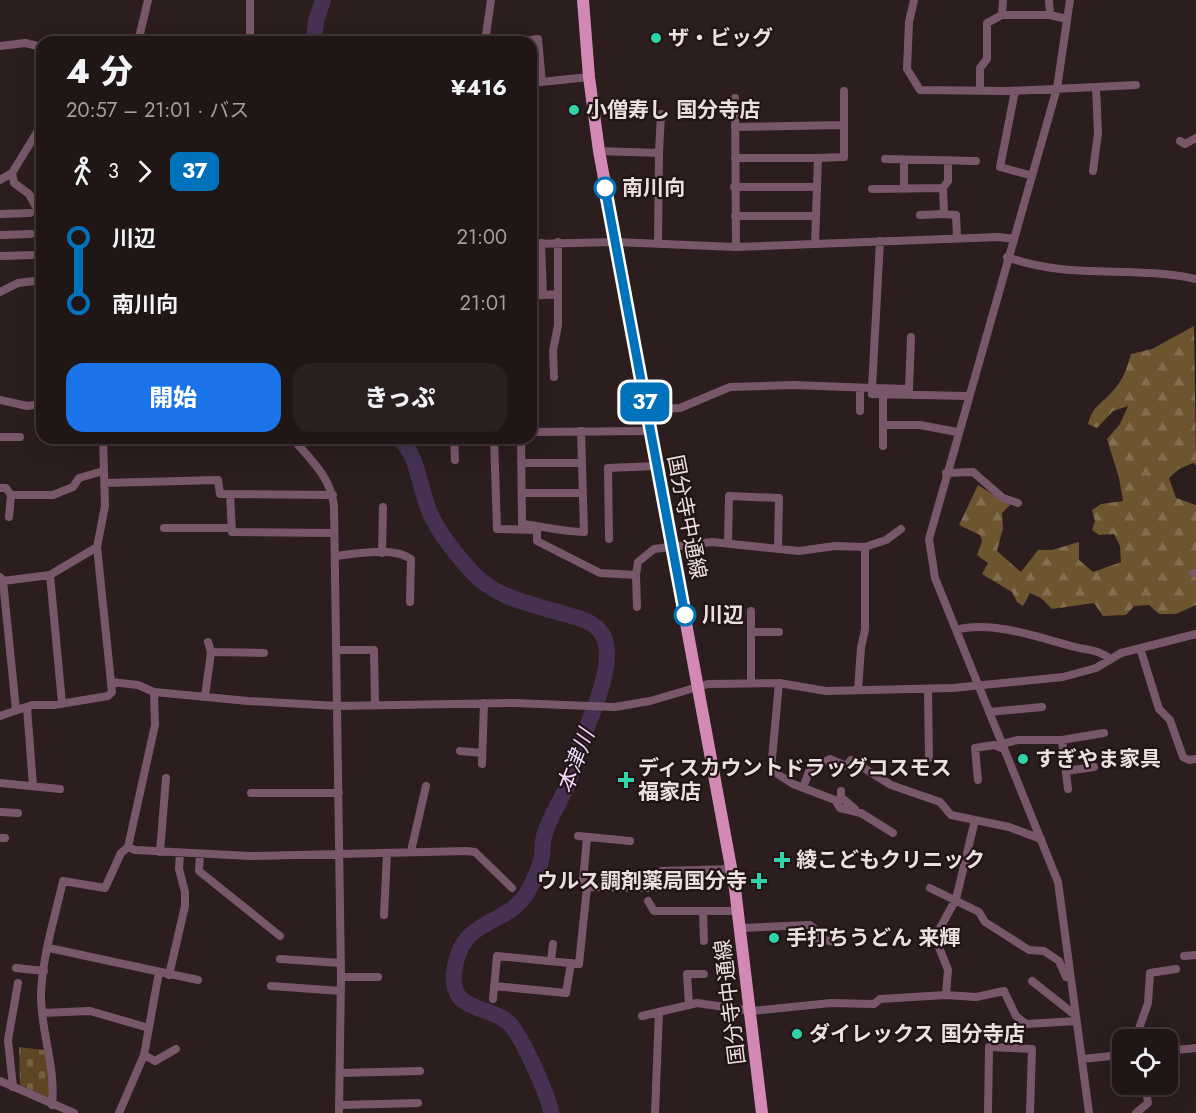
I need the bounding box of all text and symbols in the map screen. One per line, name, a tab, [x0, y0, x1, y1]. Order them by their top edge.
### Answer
place label: ザ・ビッグ	[668, 23, 773, 53]
marker: ザ・ビッグ	[649, 31, 663, 45]
text: 4 分	[66, 48, 133, 95]
text: ¥416	[451, 71, 507, 103]
place label: 小僧寿し 国分寺店	[586, 95, 760, 125]
text: 20:57 – 21:01 · バス	[66, 96, 249, 125]
marker: 小僧寿し 国分寺店	[567, 103, 581, 117]
icon: walk	[66, 155, 99, 188]
icon: forward	[128, 155, 161, 188]
text: 37	[182, 156, 207, 186]
text: 3	[108, 157, 119, 186]
place label: 南川向	[622, 173, 685, 203]
marker: 南川向	[594, 177, 616, 199]
text: 川辺	[112, 222, 156, 254]
text: 21:00	[457, 223, 507, 252]
text: 南川向	[112, 288, 178, 320]
text: 21:01	[460, 289, 507, 318]
button: 開始	[66, 363, 281, 432]
button: きっぷ	[293, 363, 507, 432]
line badge: 37	[618, 382, 672, 422]
text: 37	[632, 387, 658, 417]
street label: 国分寺中通線	[660, 452, 714, 582]
place label: 川辺	[702, 600, 744, 630]
marker: 川辺	[674, 604, 696, 626]
water label: 本津川	[548, 723, 602, 798]
place label: すぎやま家具	[1035, 744, 1161, 774]
marker: すぎやま家具	[1016, 752, 1030, 766]
place label: ディスカウントドラッグコスモス 福家店	[638, 753, 952, 807]
marker: ディスカウントドラッグコスモス 福家店	[619, 773, 633, 787]
place label: 綾こどもクリニック	[796, 845, 985, 875]
marker: 綾こどもクリニック	[773, 851, 791, 869]
place label: ウルス調剤薬局国分寺	[537, 866, 747, 896]
marker: ウルス調剤薬局国分寺	[752, 874, 766, 888]
place label: 手打ちうどん 来輝	[786, 923, 960, 953]
marker: 手打ちうどん 来輝	[767, 931, 781, 945]
street label: 国分寺中通線	[707, 938, 753, 1066]
place label: ダイレックス 国分寺店	[809, 1019, 1025, 1049]
marker: ダイレックス 国分寺店	[790, 1027, 804, 1041]
map controls	[1112, 1029, 1178, 1095]
button: locate	[1112, 1029, 1178, 1095]

